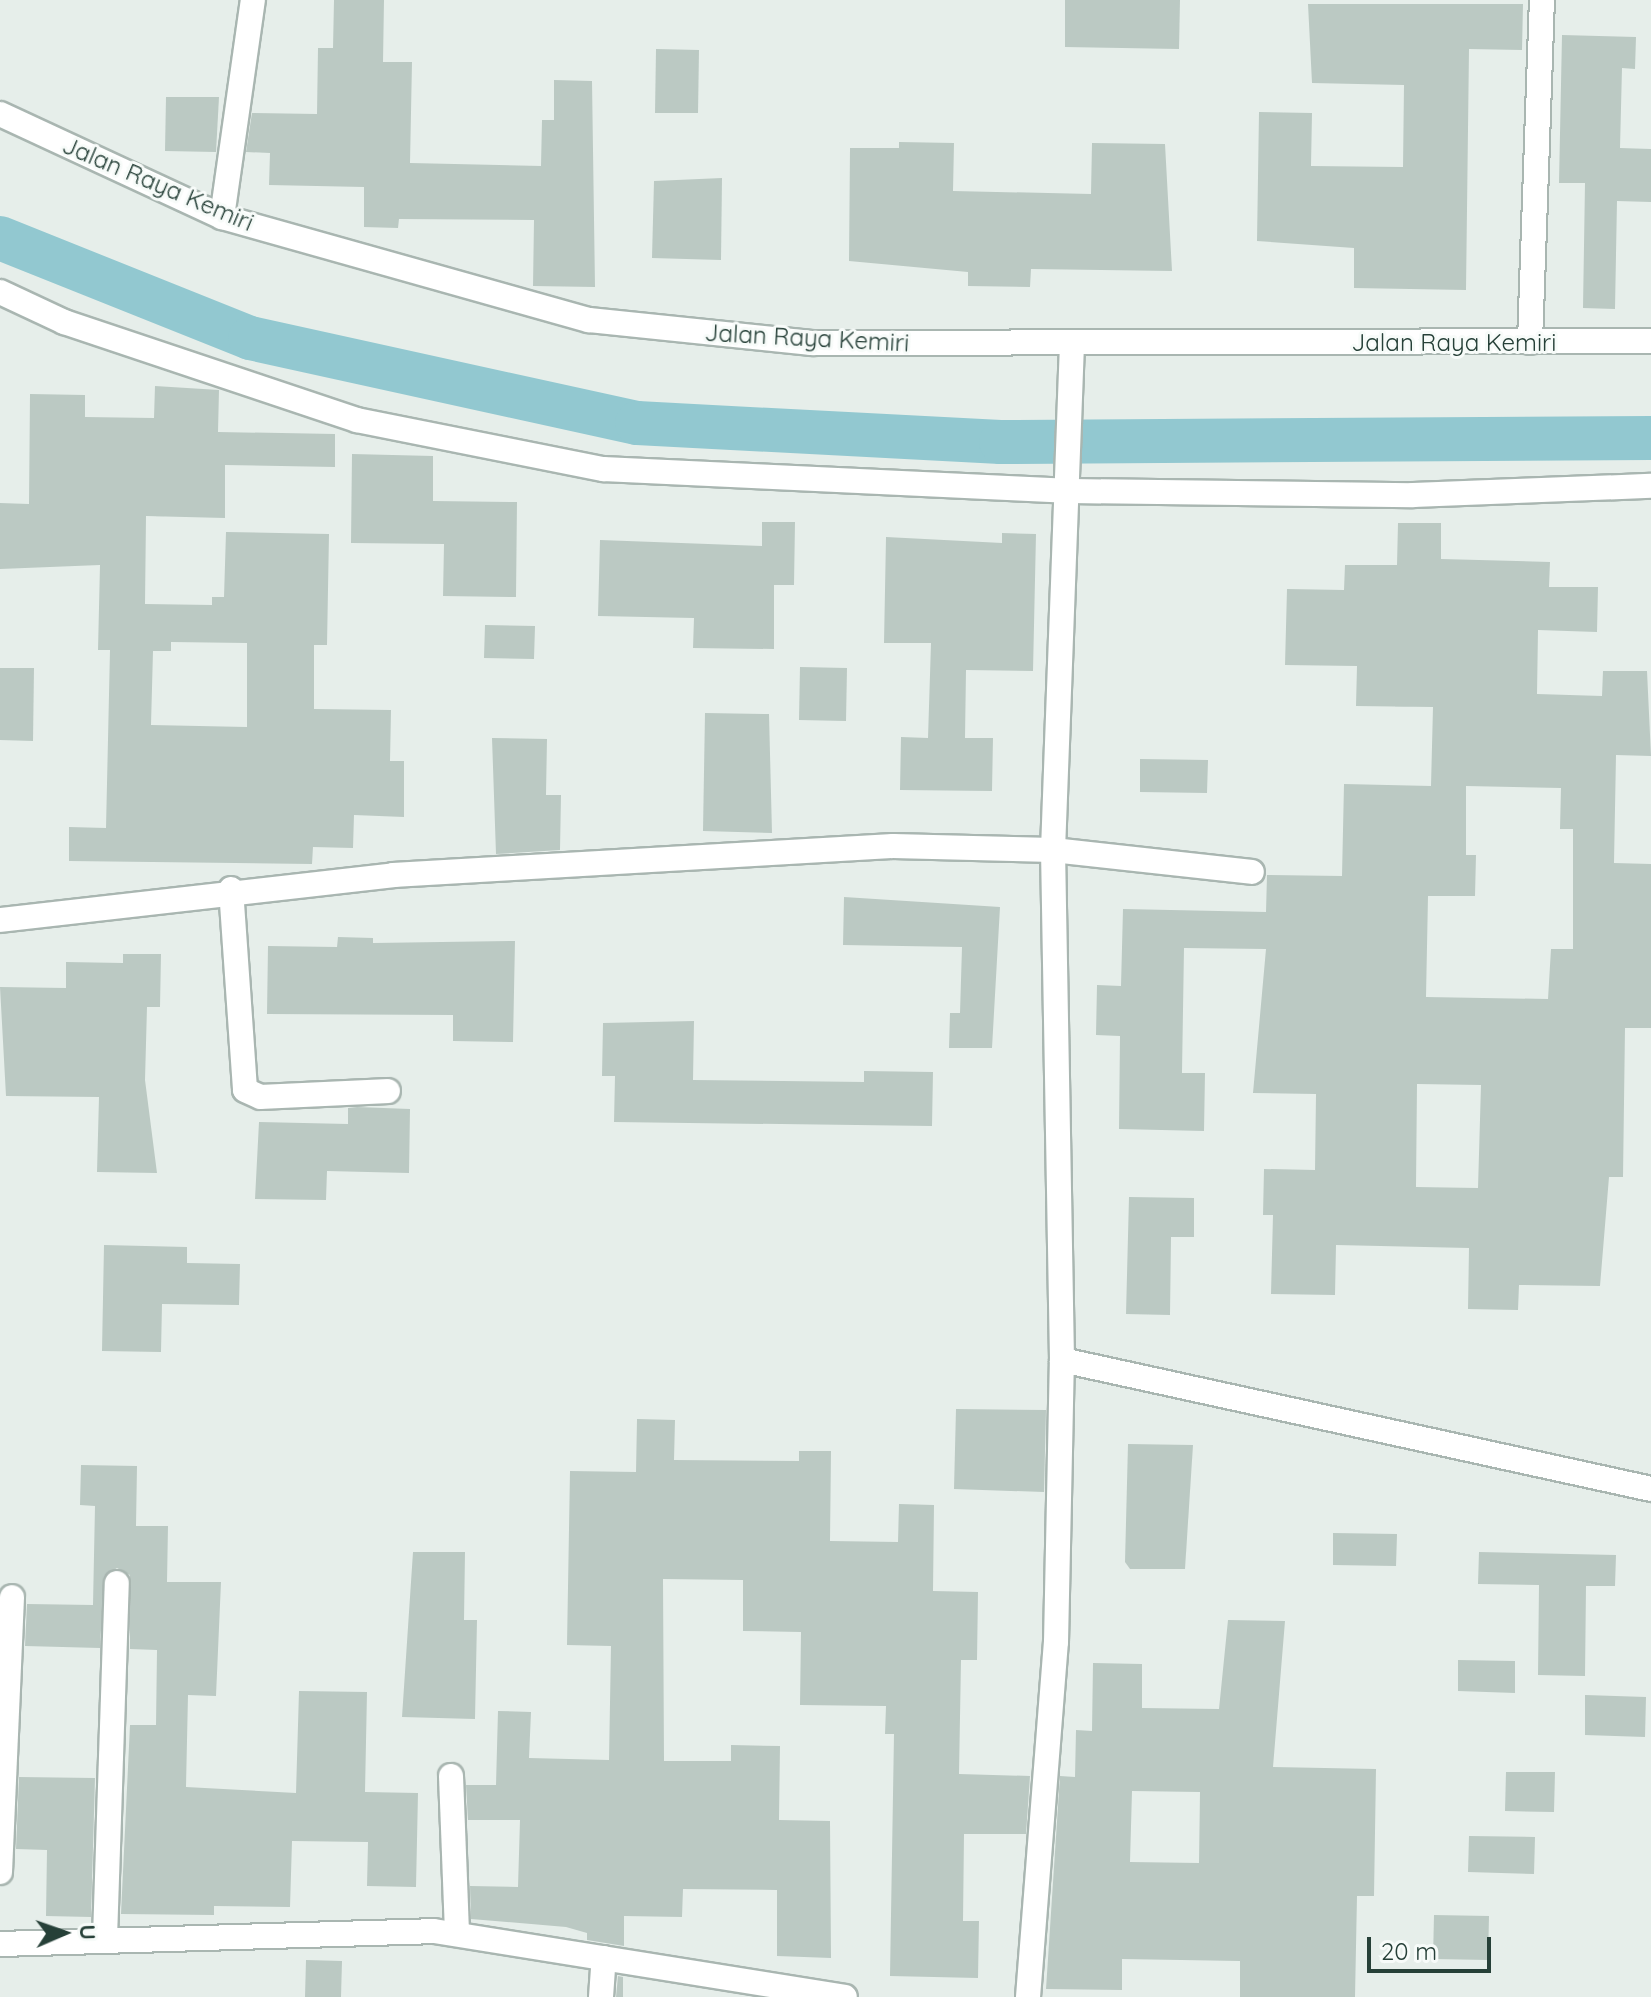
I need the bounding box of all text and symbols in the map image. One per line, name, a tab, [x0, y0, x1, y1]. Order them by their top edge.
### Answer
street label: Jalan Raya Kemiri	[58, 131, 258, 237]
street label: Jalan Raya Kemiri	[704, 318, 910, 358]
street label: Jalan Raya Kemiri	[1352, 329, 1556, 357]
north arrow	[24, 1893, 104, 1973]
scale bar	[1371, 1921, 1495, 1971]
text: U	[74, 1924, 102, 1940]
text: 20 m	[1381, 1936, 1437, 1966]

